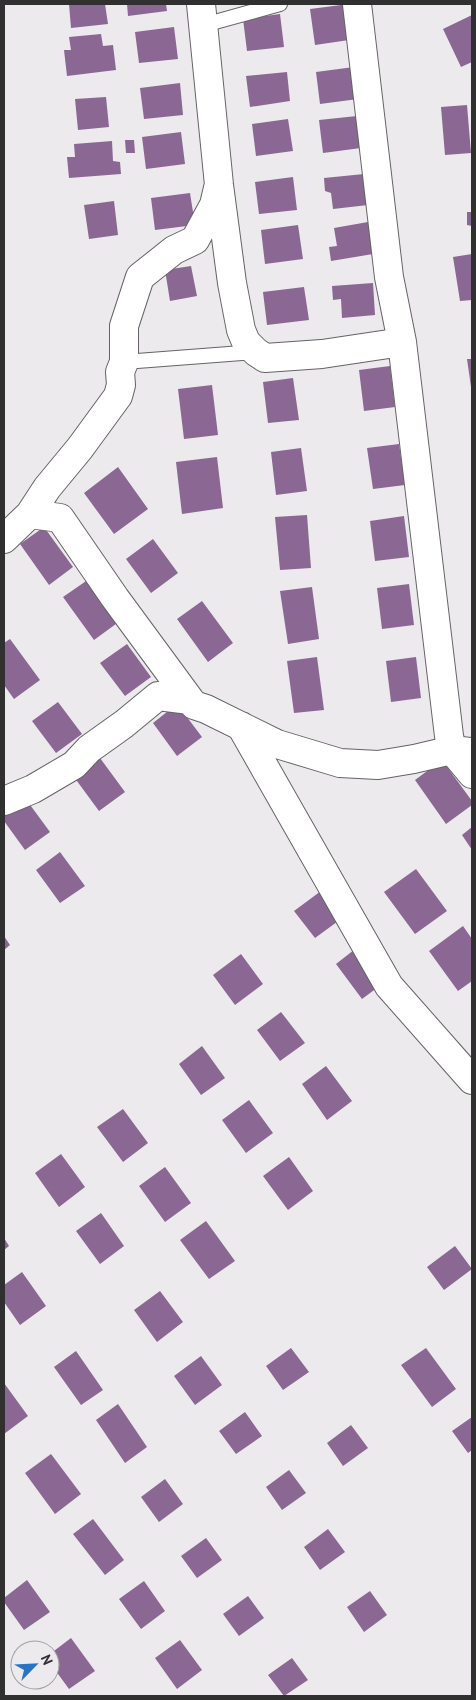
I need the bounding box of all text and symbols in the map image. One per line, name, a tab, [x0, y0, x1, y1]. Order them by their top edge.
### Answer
north arrow	[10, 1640, 60, 1690]
text: N	[37, 1652, 57, 1668]

